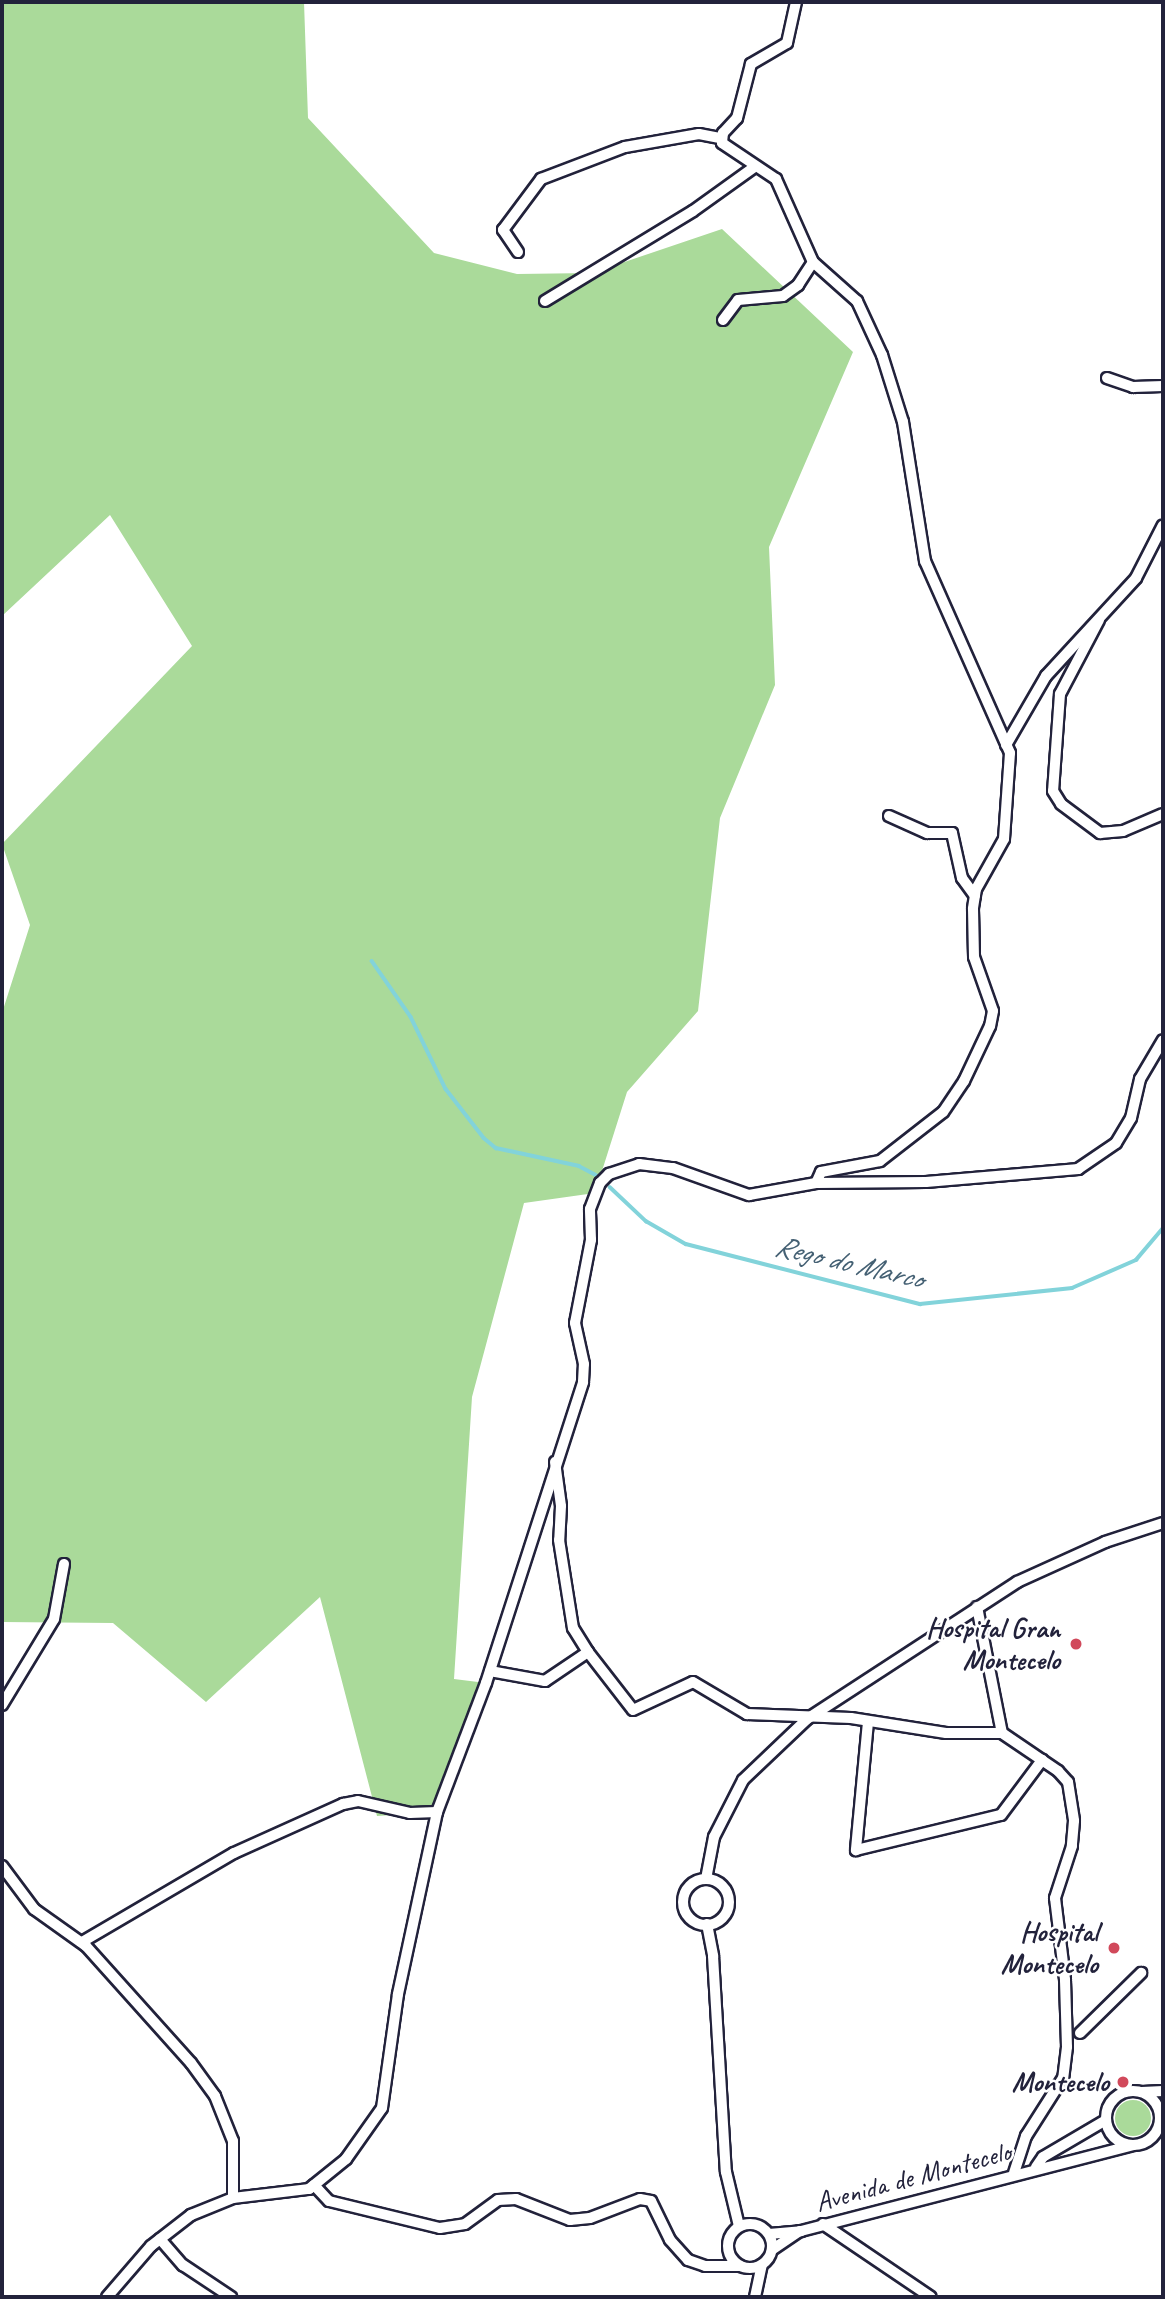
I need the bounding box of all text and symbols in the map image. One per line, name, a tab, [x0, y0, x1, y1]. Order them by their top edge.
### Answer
water label: Rego do Marco	[772, 1228, 926, 1296]
place label: Hospital Gran Montecelo	[926, 1611, 1060, 1677]
marker: Hospital Gran Montecelo	[1066, 1634, 1086, 1654]
place label: Hospital Montecelo	[1001, 1915, 1098, 1981]
marker: Hospital Montecelo	[1104, 1938, 1124, 1958]
place label: Montecelo	[1012, 2065, 1109, 2099]
marker: Montecelo	[1115, 2074, 1131, 2090]
street label: Avenida de Montecelo	[811, 2135, 1015, 2219]

